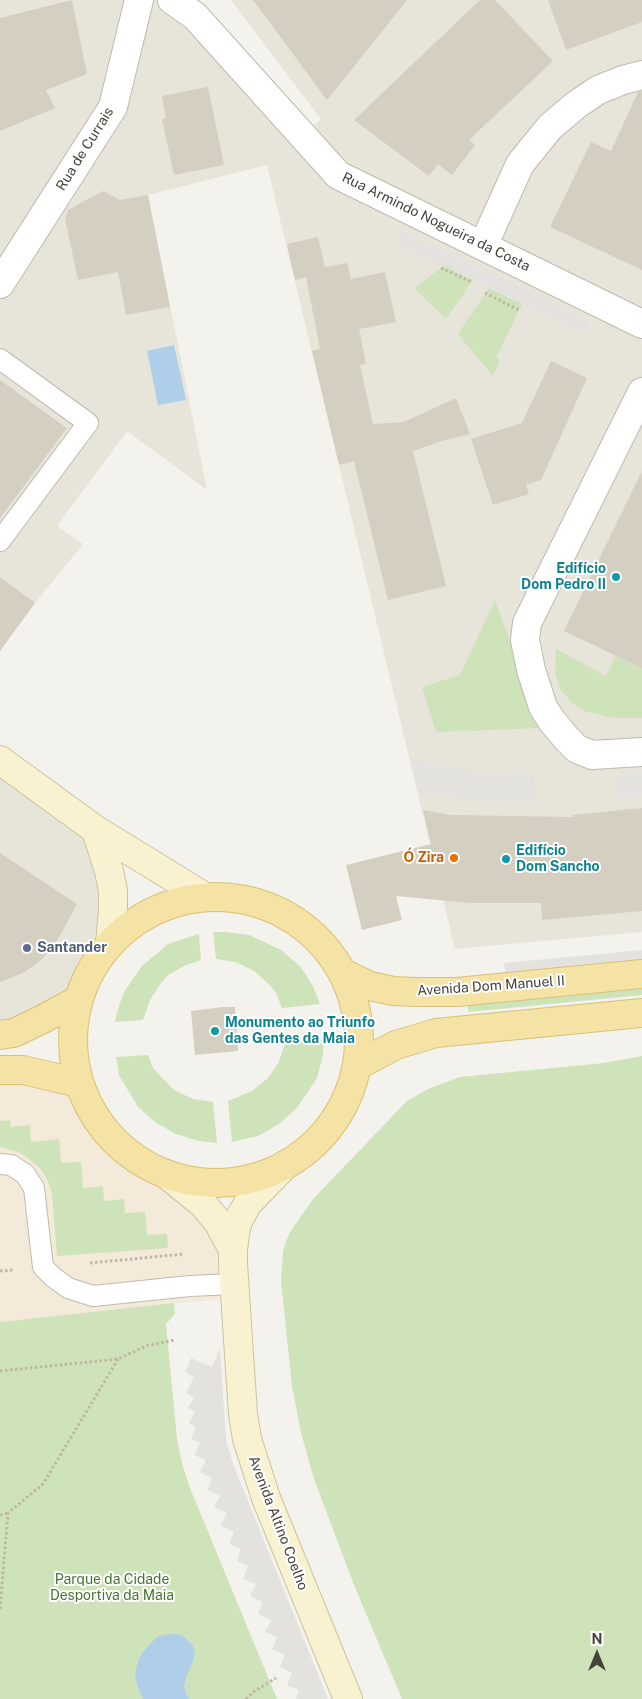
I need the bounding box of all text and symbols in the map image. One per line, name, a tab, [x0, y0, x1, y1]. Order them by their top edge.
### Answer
street label: Rua de Currais	[53, 104, 117, 194]
street label: Rua Armindo Nogueira da Costa	[339, 169, 533, 275]
place label: Edifício Dom Pedro II	[521, 561, 606, 594]
marker: Edifício Dom Pedro II	[610, 571, 622, 583]
place label: Edifício Dom Sancho	[516, 843, 600, 876]
place label: Ó Zira	[404, 850, 444, 866]
marker: Ó Zira	[448, 852, 460, 864]
marker: Edifício Dom Sancho	[500, 853, 512, 865]
place label: Santander	[37, 940, 107, 956]
marker: Santander	[21, 942, 33, 954]
street label: Avenida Dom Manuel II	[417, 972, 565, 1000]
place label: Monumento ao Triunfo das Gentes da Maia	[225, 1015, 375, 1048]
marker: Monumento ao Triunfo das Gentes da Maia	[209, 1025, 221, 1037]
street label: Avenida Altino Coelho	[245, 1453, 311, 1593]
park label: Parque da Cidade Desportiva da Maia	[50, 1572, 174, 1604]
north arrow	[572, 1629, 622, 1679]
text: N	[592, 1631, 602, 1647]

